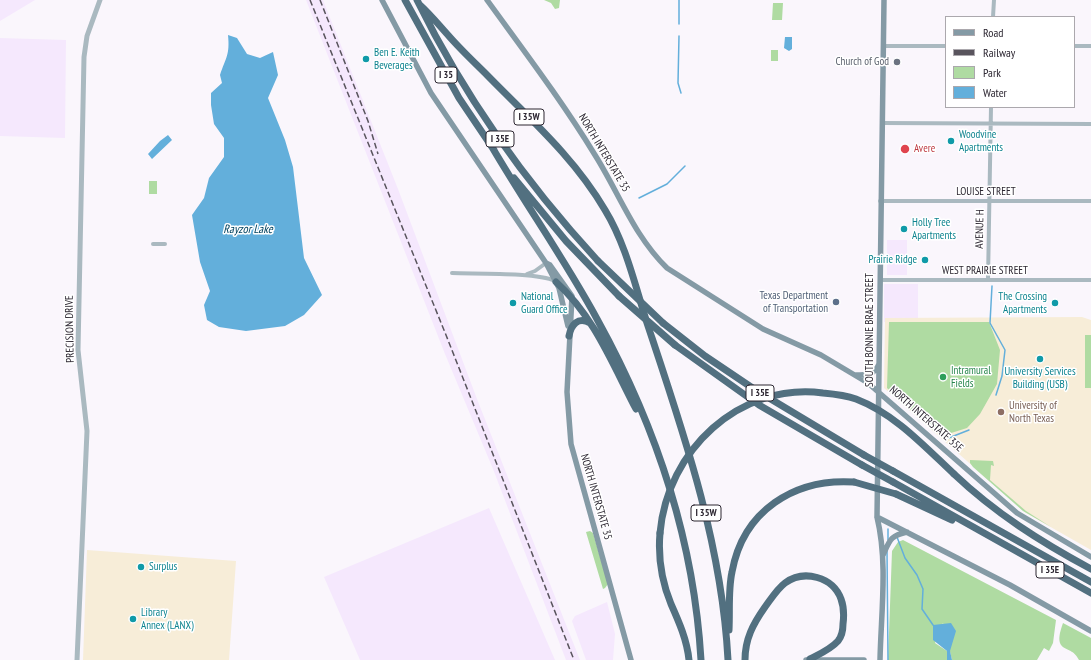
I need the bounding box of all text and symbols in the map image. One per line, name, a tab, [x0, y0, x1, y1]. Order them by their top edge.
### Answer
legend	[945, 16, 1075, 108]
text: Road	[983, 25, 1003, 40]
text: Railway	[983, 45, 1015, 60]
place label: Ben E. Keith Beverages	[374, 46, 420, 72]
marker: Ben E. Keith Beverages	[361, 54, 371, 64]
place label: Church of God	[836, 55, 889, 69]
marker: Church of God	[892, 57, 902, 67]
text: Park	[983, 65, 1001, 80]
road number: I 35	[435, 67, 457, 83]
text: Water	[983, 85, 1007, 100]
road number: I 35W	[514, 109, 544, 125]
street label: NORTH INTERSTATE 35	[575, 112, 633, 194]
place label: Woodvine Apartments	[959, 128, 1003, 154]
road number: I 35E	[486, 131, 514, 147]
marker: Woodvine Apartments	[946, 136, 956, 146]
place label: Avere	[914, 142, 935, 156]
marker: Avere	[899, 143, 911, 155]
street label: LOUISE STREET	[956, 185, 1016, 199]
street label: AVENUE H	[973, 209, 987, 249]
place label: Holly Tree Apartments	[912, 216, 956, 242]
water label: Rayzor Lake	[223, 223, 273, 237]
marker: Holly Tree Apartments	[899, 224, 909, 234]
place label: Prairie Ridge	[869, 253, 917, 267]
marker: Prairie Ridge	[920, 255, 930, 265]
street label: WEST PRAIRIE STREET	[942, 264, 1028, 278]
street label: SOUTH BONNIE BRAE STREET	[863, 273, 877, 387]
place label: Texas Department of Transportation	[760, 289, 828, 315]
place label: National Guard Office	[521, 290, 568, 316]
place label: The Crossing Apartments	[998, 290, 1047, 316]
street label: PRECISION DRIVE	[63, 295, 77, 363]
marker: Texas Department of Transportation	[831, 297, 841, 307]
marker: National Guard Office	[508, 298, 518, 308]
marker: The Crossing Apartments	[1050, 298, 1060, 308]
marker: University Services Building (USB)	[1035, 354, 1045, 364]
place label: Intramural Fields	[951, 364, 991, 390]
place label: University Services Building (USB)	[1004, 365, 1076, 391]
marker: Intramural Fields	[938, 372, 948, 382]
street label: NORTH INTERSTATE 35E	[886, 383, 966, 455]
road number: I 35E	[746, 385, 774, 401]
place label: University of North Texas	[1009, 399, 1057, 425]
marker: University of North Texas	[996, 407, 1006, 417]
street label: NORTH INTERSTATE 35	[577, 453, 615, 541]
road number: I 35W	[691, 505, 721, 521]
place label: Surplus	[149, 560, 177, 574]
marker: Surplus	[136, 562, 146, 572]
road number: I 35E	[1036, 562, 1064, 578]
place label: Library Annex (LANX)	[141, 606, 193, 632]
marker: Library Annex (LANX)	[128, 614, 138, 624]

